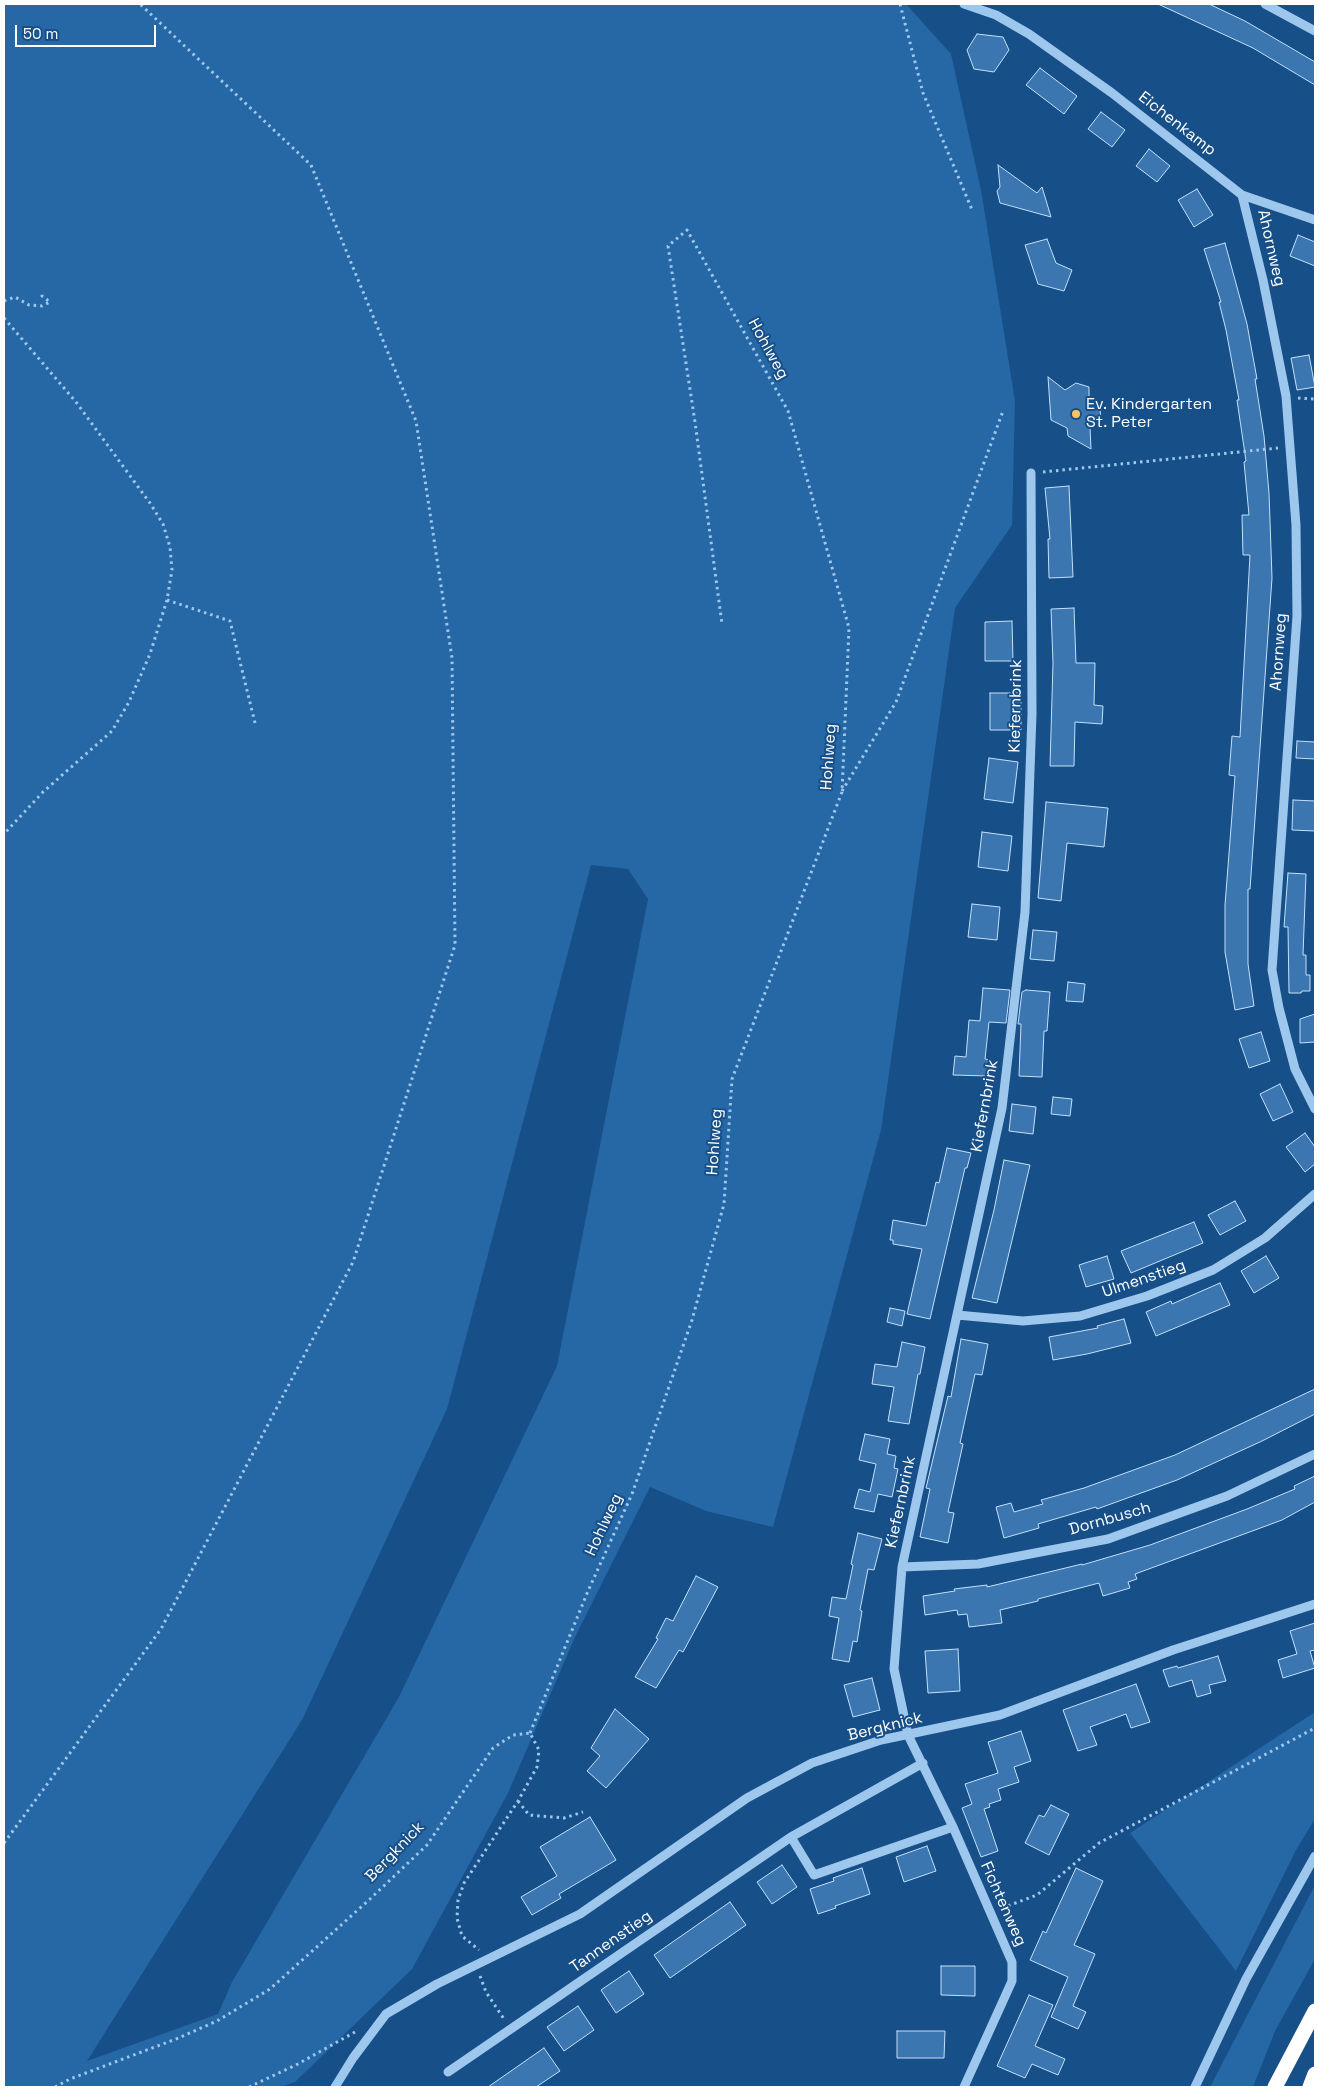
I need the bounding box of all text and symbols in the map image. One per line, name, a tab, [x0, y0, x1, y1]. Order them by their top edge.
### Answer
scale bar	[18, 15, 159, 47]
text: 50 m	[23, 24, 58, 43]
street label: Eichenkamp	[1134, 88, 1220, 160]
street label: Ahornweg	[1253, 208, 1289, 288]
street label: Hohlweg	[743, 315, 793, 383]
place label: Ev. Kindergarten St. Peter	[1086, 395, 1212, 433]
marker: Ev. Kindergarten St. Peter	[1070, 408, 1082, 420]
street label: Ahornweg	[1267, 612, 1291, 692]
street label: Kiefernbrink	[1006, 659, 1026, 753]
street label: Hohlweg	[817, 723, 841, 791]
street label: Kiefernbrink	[967, 1058, 1003, 1154]
street label: Hohlweg	[703, 1108, 727, 1176]
street label: Ulmenstieg	[1100, 1256, 1188, 1302]
street label: Kiefernbrink	[882, 1454, 920, 1550]
street label: Hohlweg	[581, 1491, 627, 1559]
street label: Dornbusch	[1067, 1498, 1153, 1540]
street label: Bergknick	[846, 1708, 924, 1746]
street label: Bergknick	[361, 1818, 429, 1886]
street label: Fichtenweg	[976, 1859, 1030, 1949]
street label: Tannenstieg	[566, 1907, 656, 1977]

